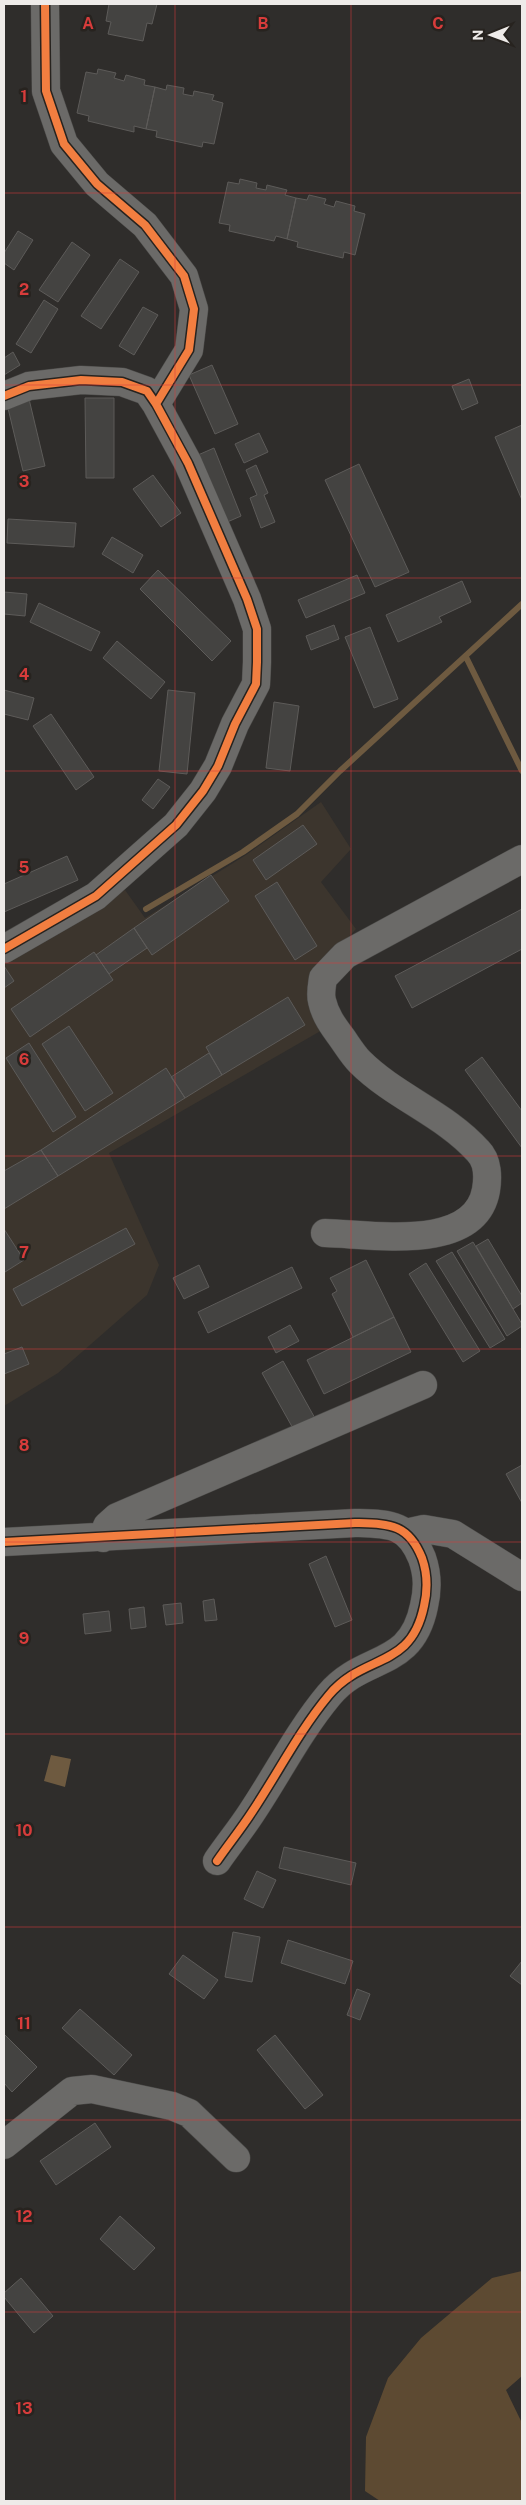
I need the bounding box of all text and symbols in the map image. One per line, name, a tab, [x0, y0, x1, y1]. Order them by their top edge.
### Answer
north arrow	[466, 10, 516, 60]
text: A	[82, 14, 94, 33]
text: B	[258, 14, 269, 33]
text: C	[432, 14, 444, 33]
text: N	[470, 30, 486, 41]
text: 1	[21, 87, 27, 106]
text: 2	[19, 280, 29, 299]
text: 3	[19, 472, 29, 491]
text: 4	[19, 665, 30, 684]
text: 5	[19, 858, 30, 877]
text: 6	[19, 1050, 29, 1069]
text: 7	[19, 1243, 29, 1262]
text: 8	[19, 1436, 30, 1455]
text: 9	[19, 1629, 29, 1648]
text: 10	[15, 1821, 33, 1840]
text: 11	[17, 2014, 31, 2033]
text: 12	[15, 2207, 33, 2226]
text: 13	[15, 2399, 33, 2418]

